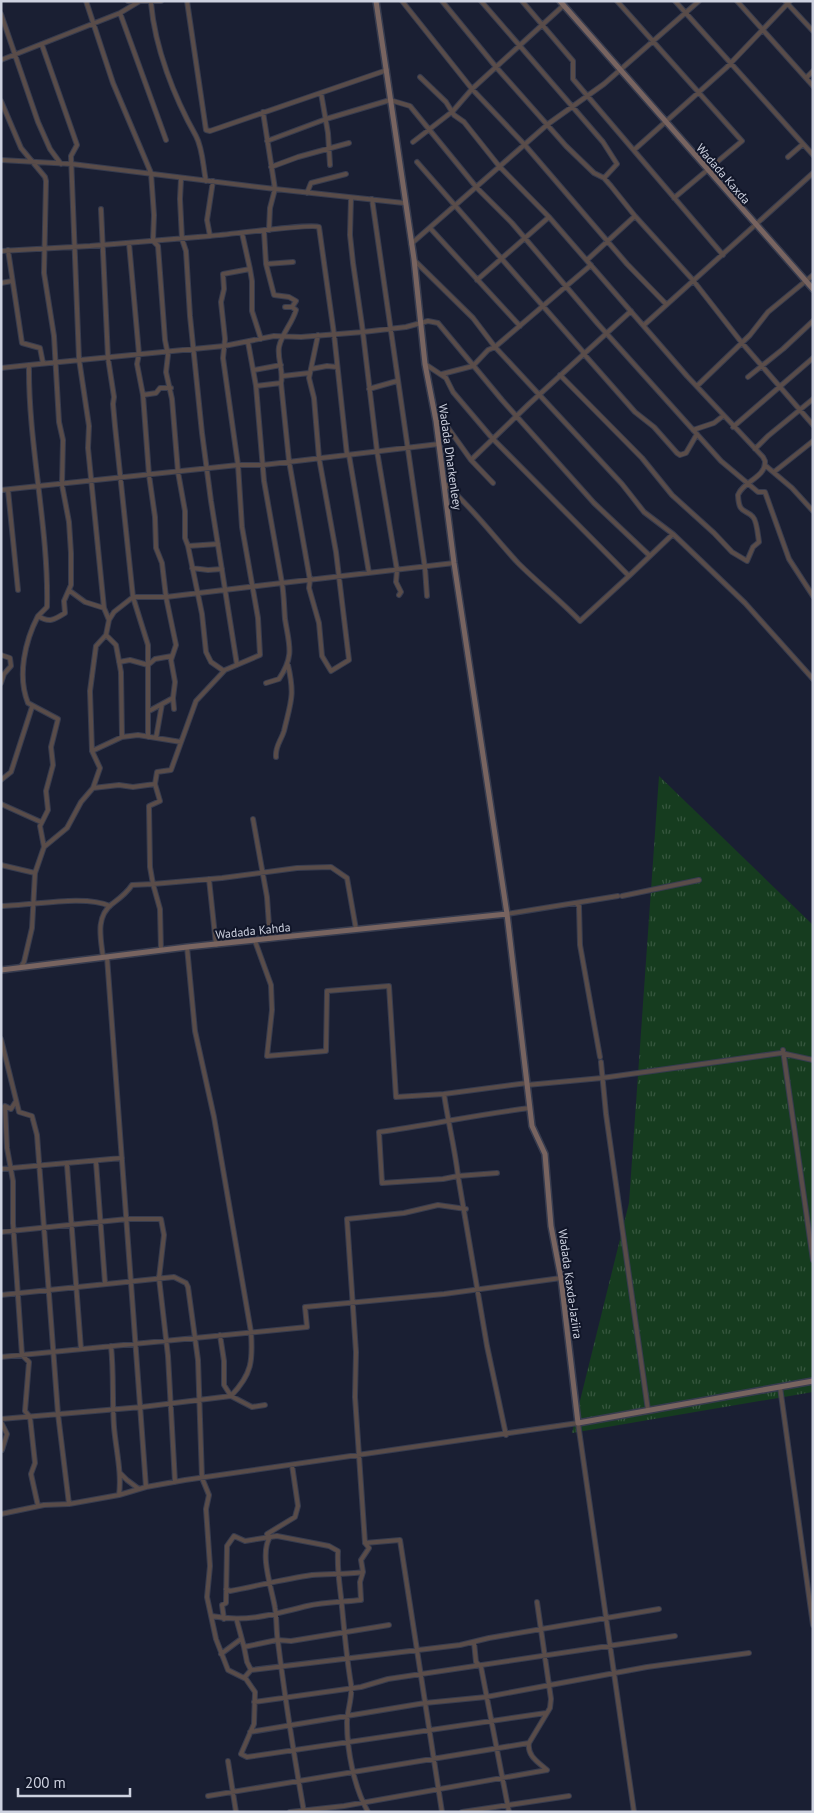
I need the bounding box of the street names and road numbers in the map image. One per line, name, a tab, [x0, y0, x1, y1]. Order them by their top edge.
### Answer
street label: Wadada Kaxda	[693, 140, 754, 207]
street label: Wadada Dharkenleey	[436, 403, 465, 511]
street label: Wadada Kahda	[215, 919, 291, 942]
street label: Wadada Kaxda-Jaziira	[555, 1228, 586, 1340]

